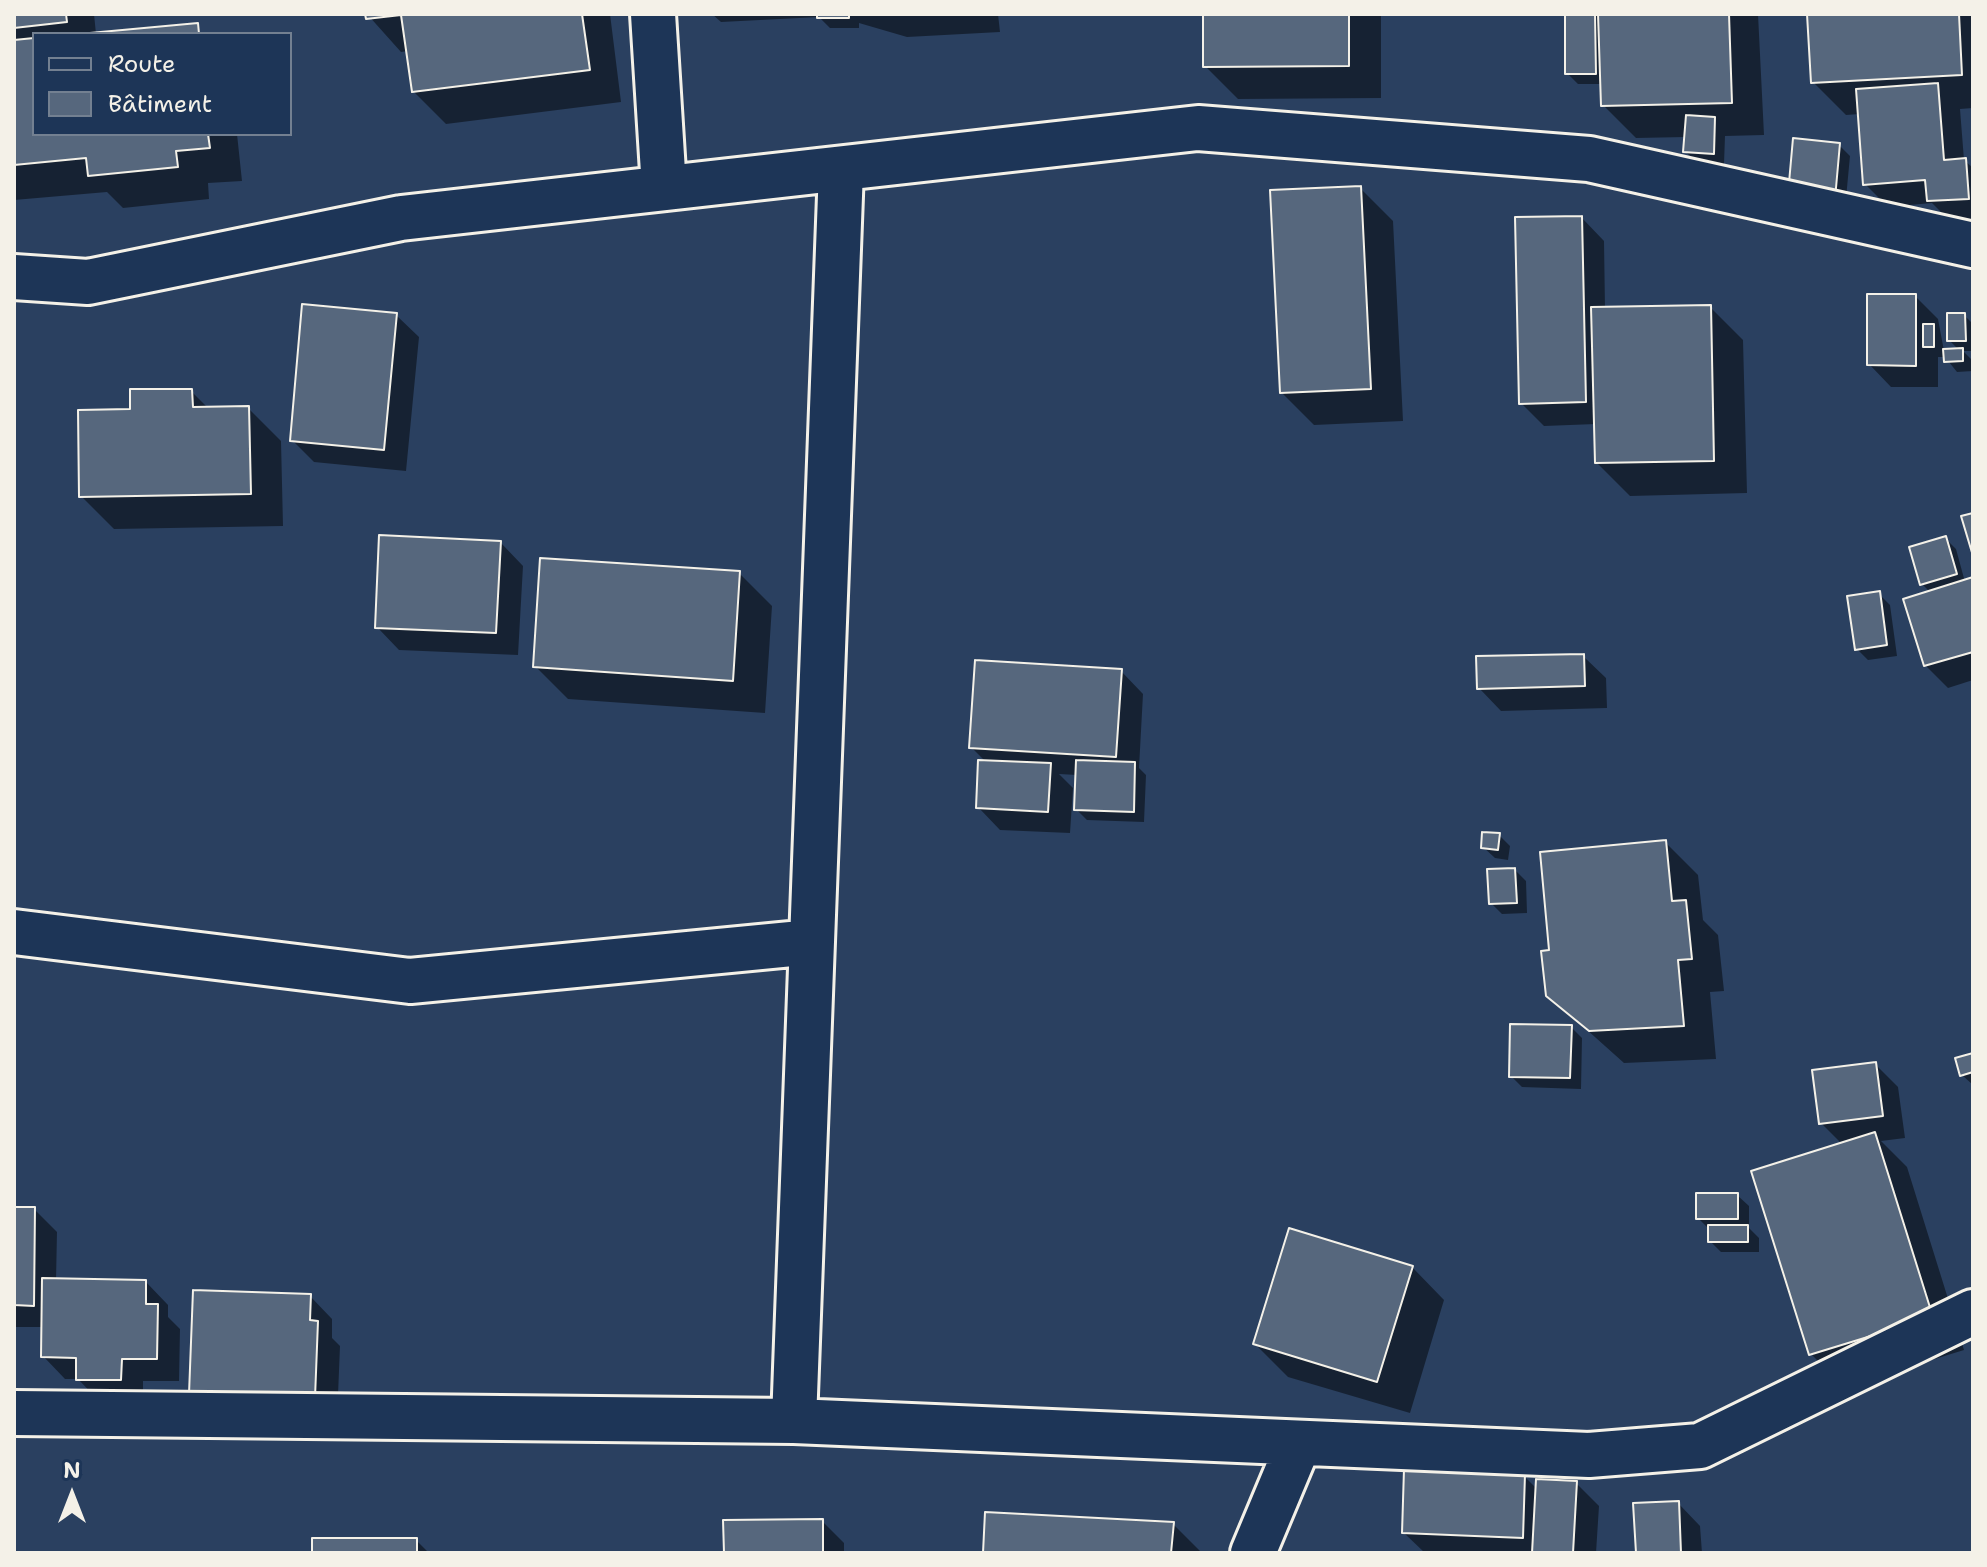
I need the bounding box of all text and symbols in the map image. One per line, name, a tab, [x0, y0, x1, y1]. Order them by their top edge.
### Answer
legend	[32, 32, 292, 136]
text: Route	[108, 48, 176, 80]
text: Bâtiment	[108, 88, 212, 120]
north arrow	[32, 1455, 112, 1535]
text: N	[63, 1456, 81, 1485]

